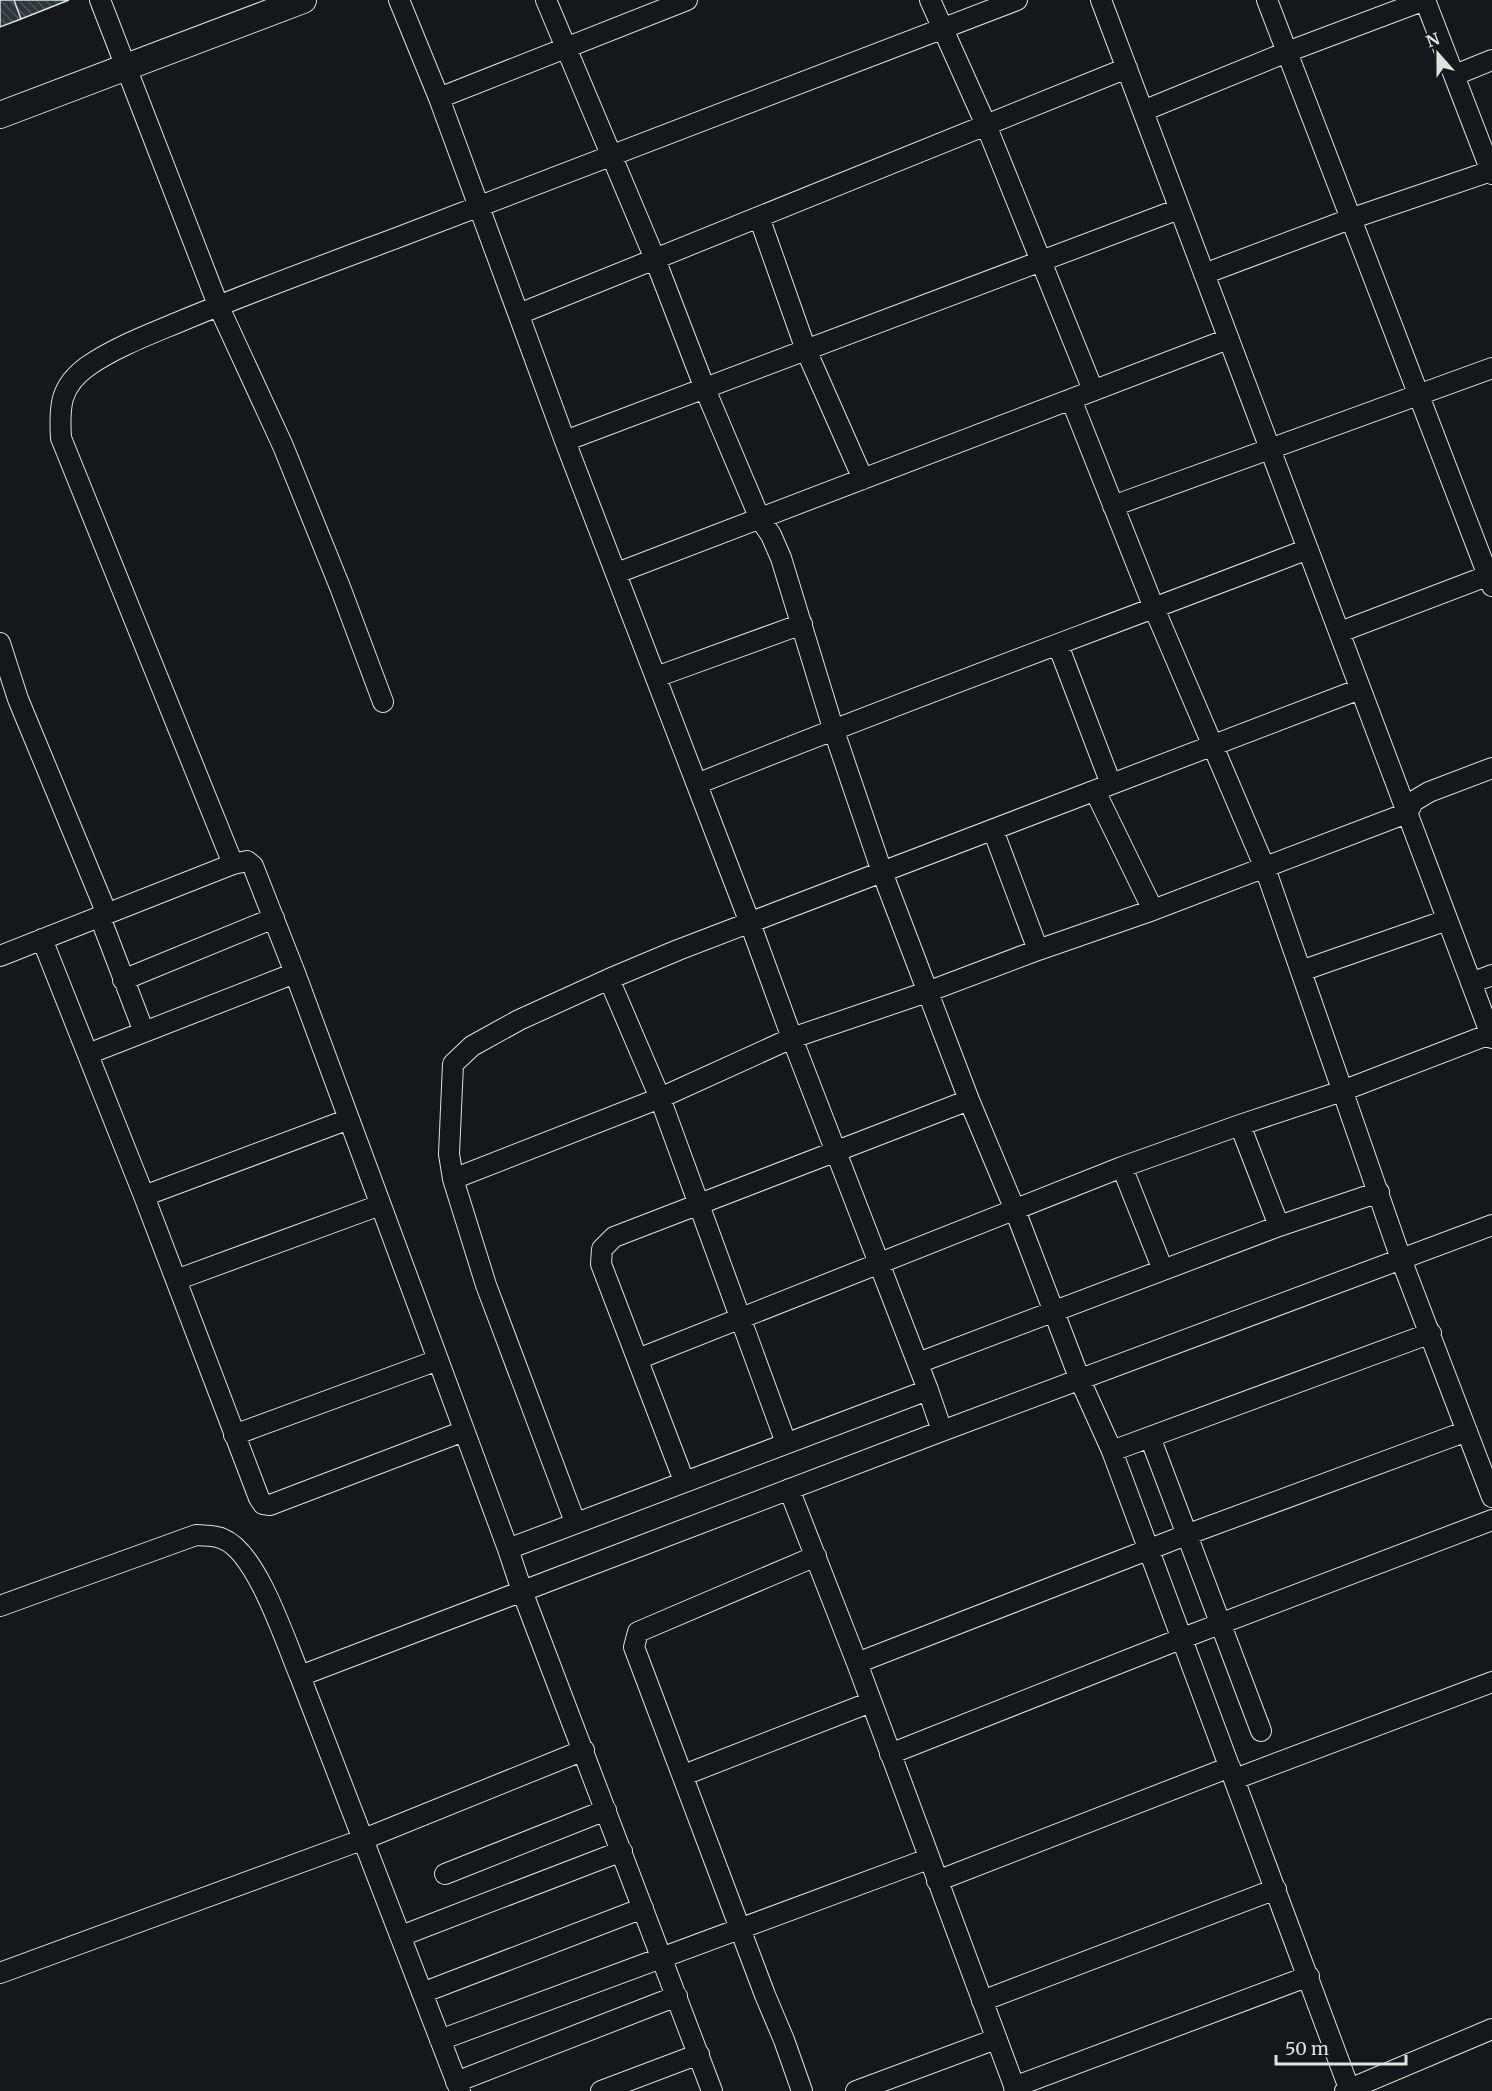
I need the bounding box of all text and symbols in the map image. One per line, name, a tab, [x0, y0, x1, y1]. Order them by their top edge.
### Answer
north arrow	[1408, 24, 1468, 84]
text: N	[1423, 28, 1442, 52]
scale bar	[1276, 2028, 1406, 2066]
text: 50 m	[1285, 2037, 1329, 2060]

